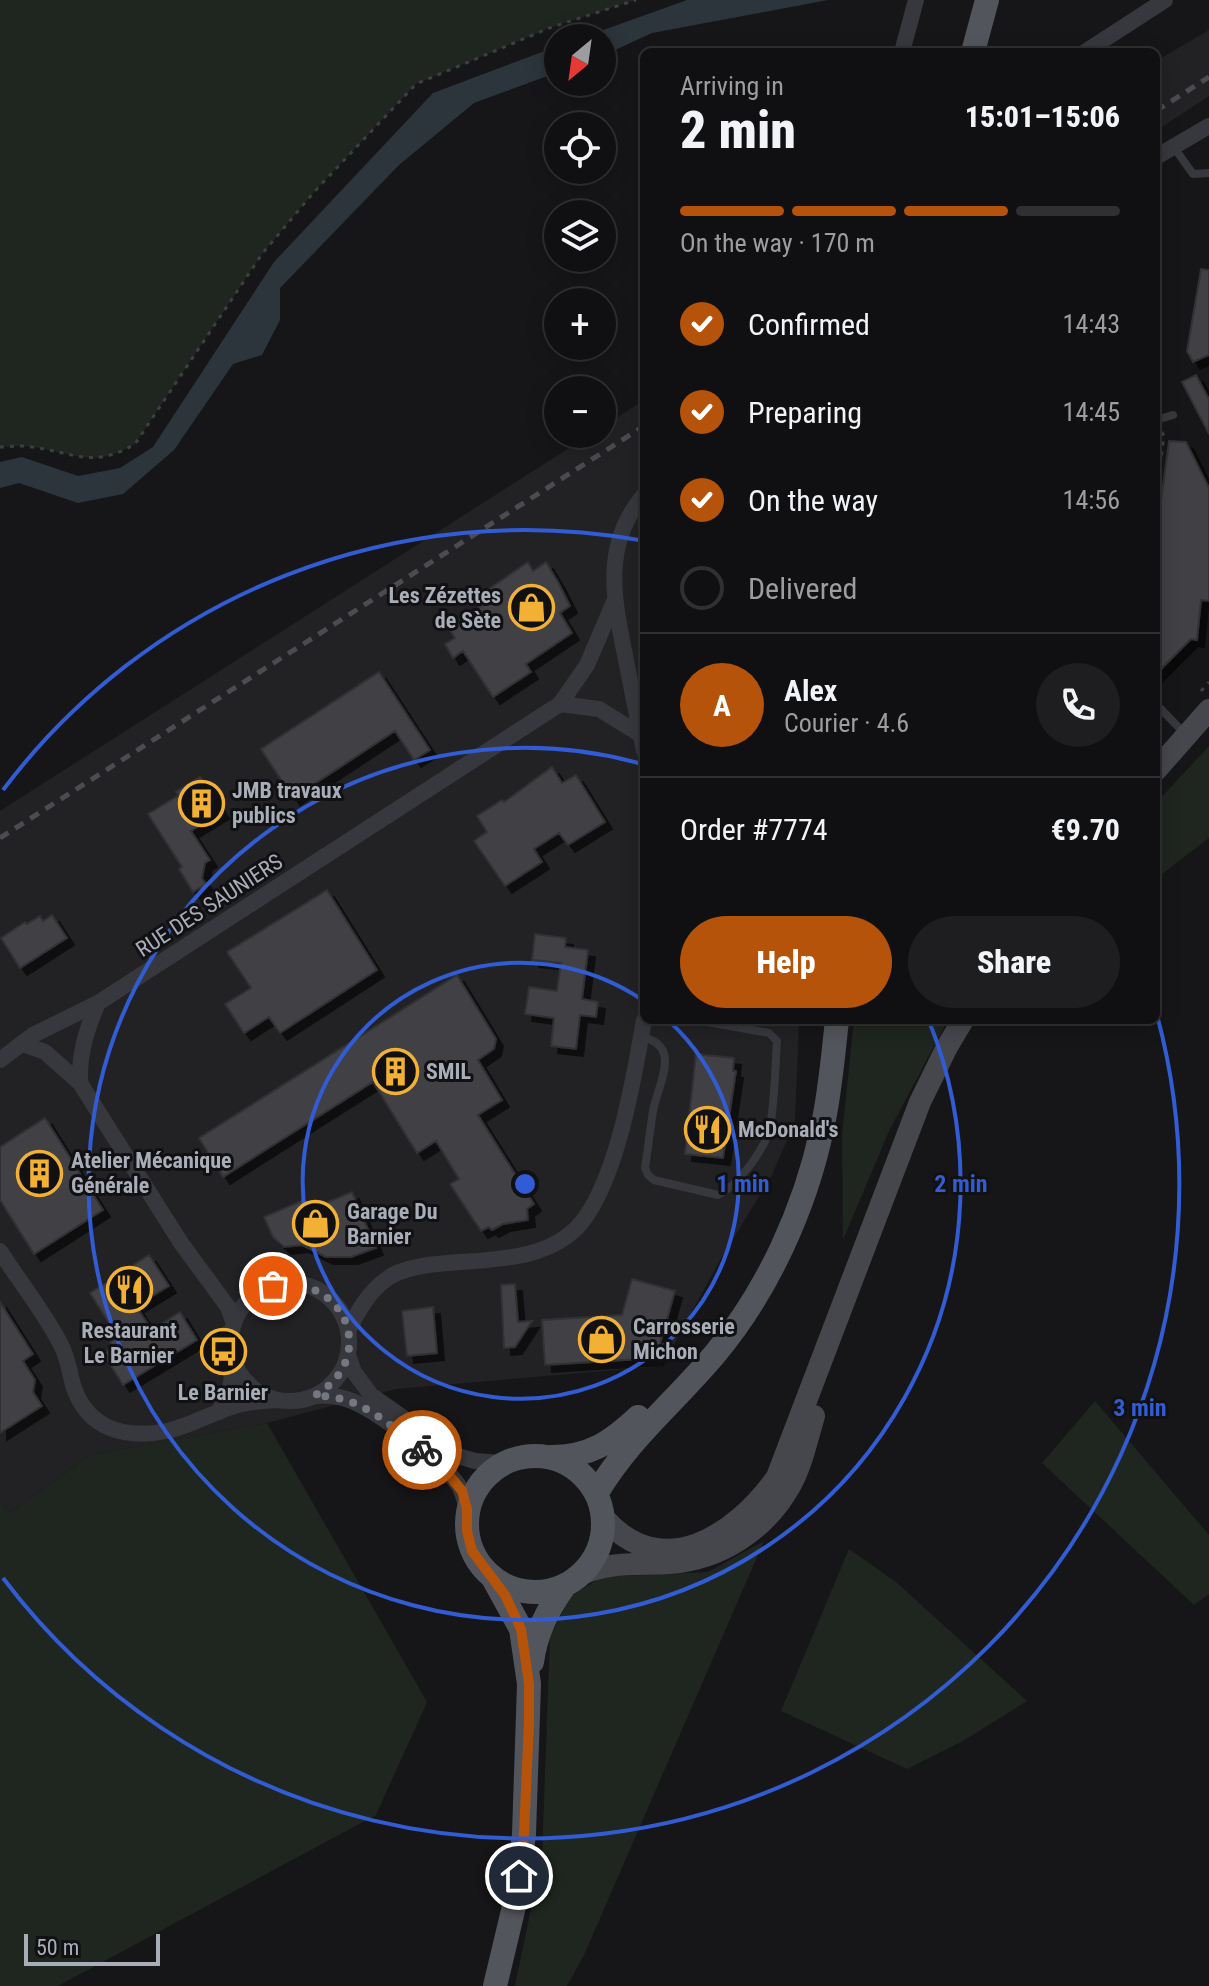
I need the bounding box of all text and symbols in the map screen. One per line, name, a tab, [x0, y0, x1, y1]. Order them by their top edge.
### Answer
north arrow	[544, 24, 616, 96]
map controls	[544, 24, 616, 448]
text: Arriving in	[680, 71, 784, 101]
text: 15:01–15:06	[965, 99, 1120, 134]
text: 2 min	[680, 100, 796, 161]
button: locate	[544, 112, 616, 184]
button: layers	[544, 200, 616, 272]
text: On the way · 170 m	[680, 228, 875, 258]
button: +	[544, 288, 616, 360]
icon: check	[680, 302, 724, 346]
text: Confirmed	[748, 307, 870, 342]
text: 14:43	[1063, 309, 1120, 339]
button: −	[544, 376, 616, 448]
icon: check	[680, 390, 724, 434]
text: Preparing	[748, 395, 862, 430]
text: 14:45	[1063, 397, 1120, 427]
icon: check	[680, 478, 724, 522]
text: On the way	[748, 483, 878, 518]
text: 14:56	[1063, 485, 1120, 515]
text: Delivered	[748, 571, 857, 606]
place label: Les Zézettes de Sète	[389, 583, 501, 633]
shop icon: Les Zézettes de Sète	[508, 584, 556, 632]
button: phone	[1036, 663, 1120, 747]
text: Alex	[784, 673, 837, 708]
text: A	[713, 688, 731, 723]
text: Courier · 4.6	[784, 708, 909, 738]
place label: JMB travaux publics	[232, 778, 342, 828]
building icon: JMB travaux publics	[177, 779, 225, 827]
text: Order #7774	[680, 812, 828, 847]
text: €9.70	[1051, 812, 1120, 847]
street label: RUE DES SAUNIERS	[131, 849, 287, 962]
button: Help	[680, 916, 892, 1008]
button: Share	[908, 916, 1120, 1008]
building icon: SMIL	[371, 1047, 419, 1095]
place label: SMIL	[426, 1059, 471, 1084]
restaurant icon: McDonald's	[683, 1105, 731, 1153]
place label: McDonald's	[738, 1117, 838, 1142]
place label: Atelier Mécanique Générale	[71, 1148, 232, 1198]
building icon: Atelier Mécanique Générale	[16, 1149, 64, 1197]
centre of rings	[511, 1170, 539, 1198]
text: 1 min	[716, 1170, 770, 1198]
text: 2 min	[934, 1170, 988, 1198]
place label: Garage Du Barnier	[347, 1199, 438, 1249]
shop icon: Garage Du Barnier	[292, 1200, 340, 1248]
pin	[239, 1252, 307, 1320]
icon: bag	[251, 1264, 295, 1308]
restaurant icon: Restaurant Le Barnier	[105, 1265, 153, 1313]
place label: Carrosserie Michon	[633, 1314, 735, 1364]
shop icon: Carrosserie Michon	[578, 1315, 626, 1363]
place label: Restaurant Le Barnier	[81, 1318, 177, 1368]
bus stop icon: Le Barnier	[199, 1327, 247, 1375]
place label: Le Barnier	[178, 1380, 268, 1405]
text: 3 min	[1113, 1394, 1167, 1422]
courier	[382, 1410, 462, 1490]
icon: bike	[400, 1428, 444, 1472]
pin	[485, 1842, 553, 1910]
icon: home	[497, 1854, 541, 1898]
scale bar	[24, 1930, 160, 1966]
text: 50 m	[36, 1935, 79, 1960]

